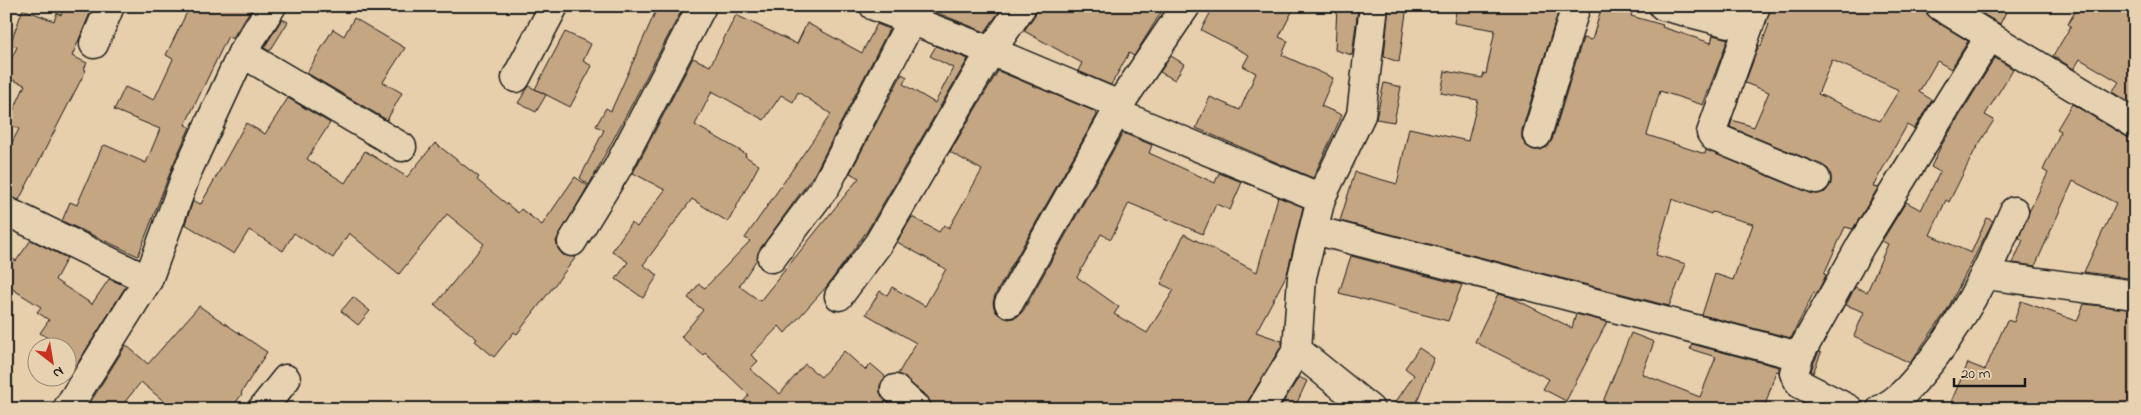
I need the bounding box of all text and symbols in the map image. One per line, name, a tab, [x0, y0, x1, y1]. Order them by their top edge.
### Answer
north arrow	[28, 338, 78, 388]
scale bar	[1954, 355, 2025, 387]
text: N	[48, 360, 67, 383]
text: 20 m	[1961, 363, 1991, 385]

